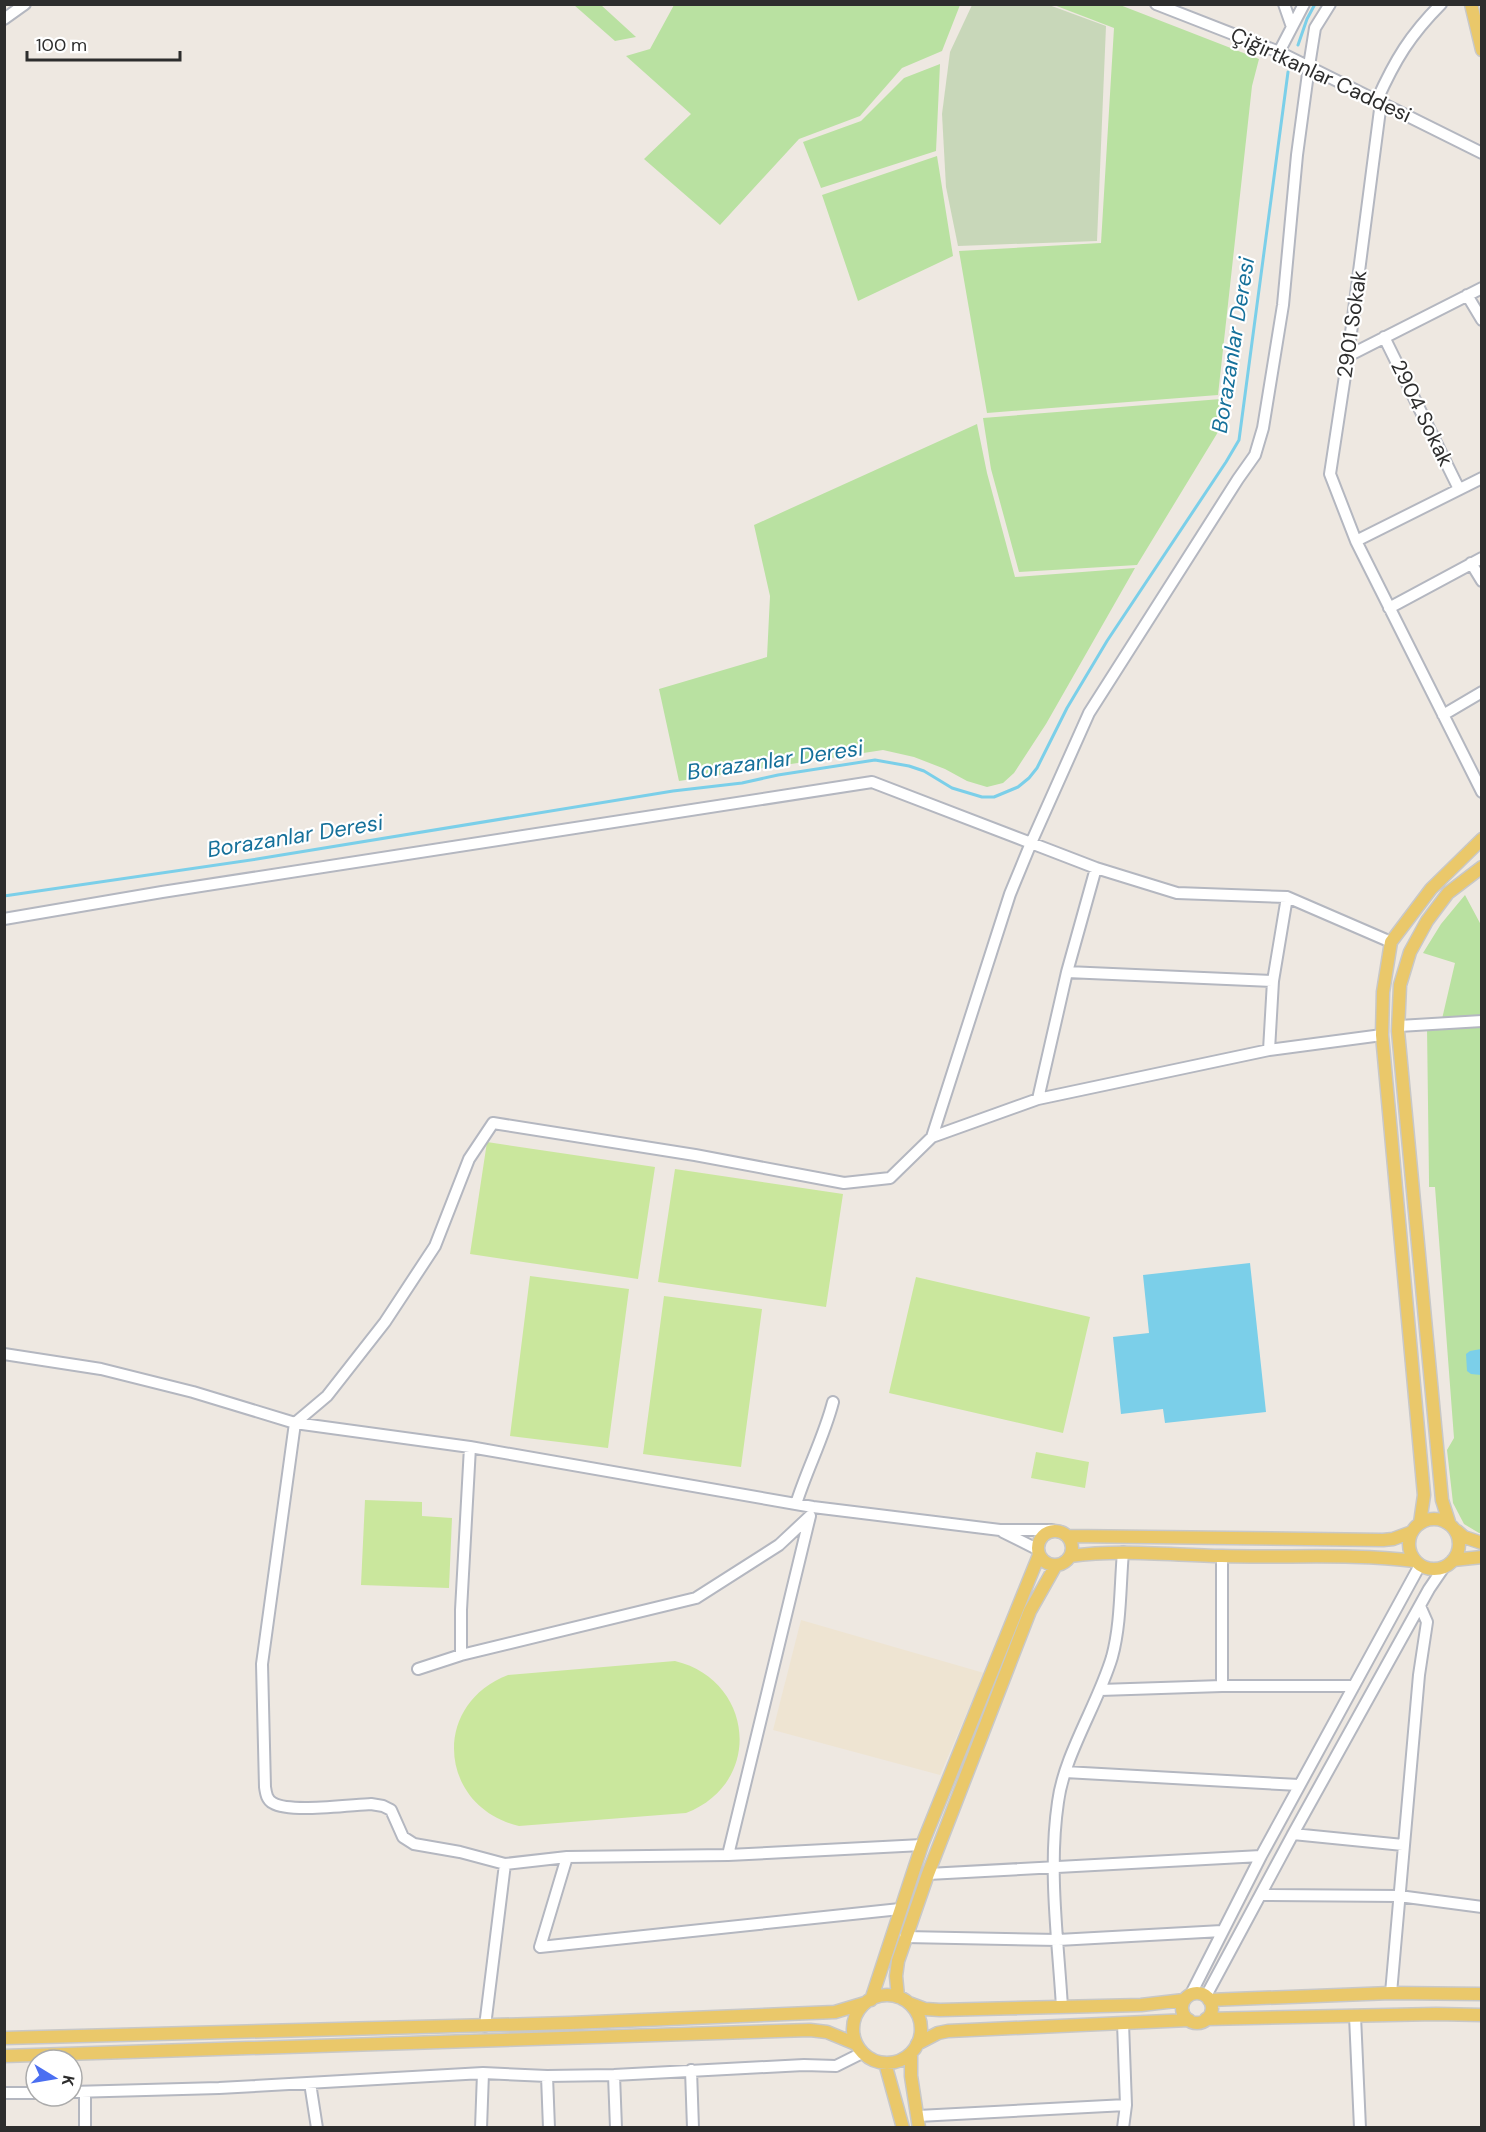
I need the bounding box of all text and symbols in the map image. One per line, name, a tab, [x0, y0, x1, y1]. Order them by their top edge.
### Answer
street label: Çiğirtkanlar Caddesi	[1226, 21, 1416, 129]
scale bar	[27, 24, 180, 62]
text: 100 m	[36, 33, 87, 57]
water label: Borazanlar Deresi	[1205, 254, 1261, 435]
street label: 2901 Sokak	[1331, 268, 1373, 380]
street label: 2904 Sokak	[1384, 355, 1460, 471]
water label: Borazanlar Deresi	[685, 733, 866, 787]
water label: Borazanlar Deresi	[205, 808, 386, 864]
north arrow	[24, 2048, 84, 2108]
text: K	[57, 2074, 80, 2088]

